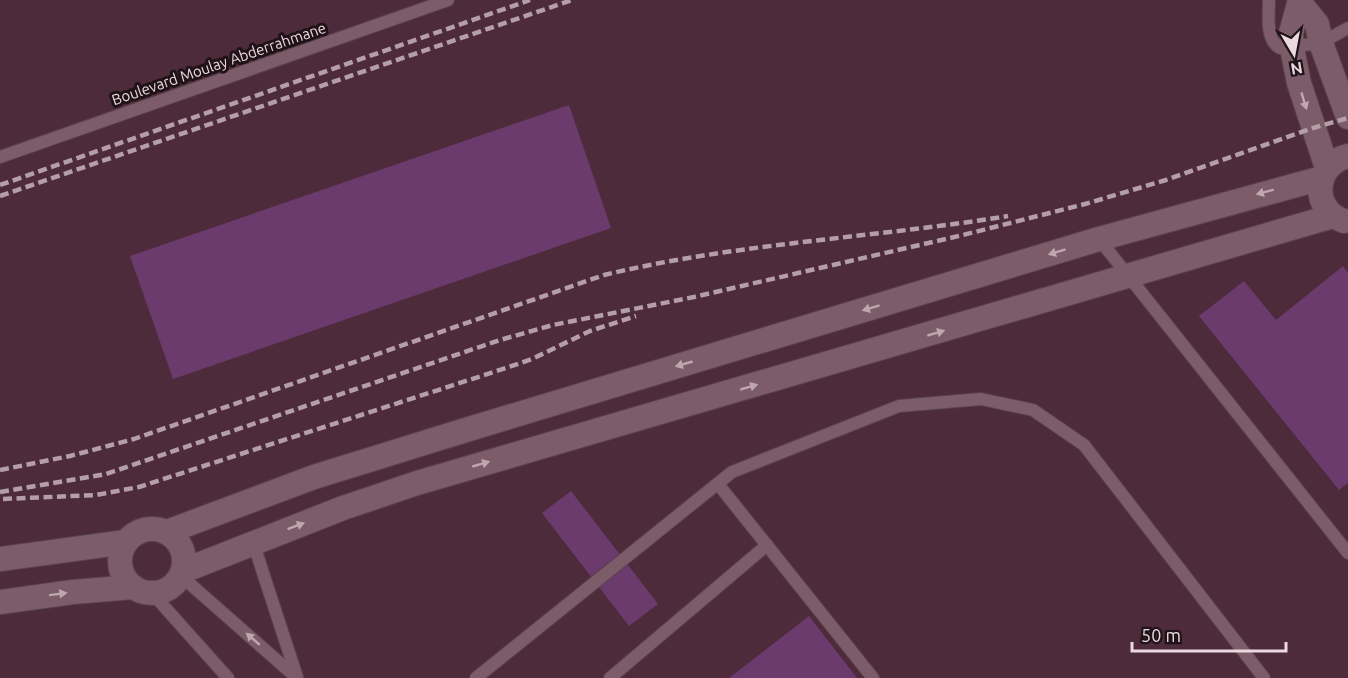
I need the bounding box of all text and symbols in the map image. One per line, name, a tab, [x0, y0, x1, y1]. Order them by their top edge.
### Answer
street label: Boulevard Moulay Abderrahmane	[110, 19, 328, 108]
north arrow	[1264, 24, 1324, 84]
text: N	[1289, 59, 1304, 79]
one-way arrow	[1300, 92, 1309, 110]
one-way arrow	[1256, 188, 1274, 198]
one-way arrow	[1048, 248, 1066, 257]
one-way arrow	[862, 304, 880, 313]
one-way arrow	[927, 328, 945, 337]
one-way arrow	[675, 360, 693, 369]
one-way arrow	[740, 382, 758, 391]
one-way arrow	[472, 459, 490, 468]
one-way arrow	[287, 520, 305, 530]
one-way arrow	[49, 589, 68, 598]
scale bar	[1132, 615, 1286, 653]
text: 50 m	[1141, 625, 1181, 645]
one-way arrow	[246, 633, 261, 646]

